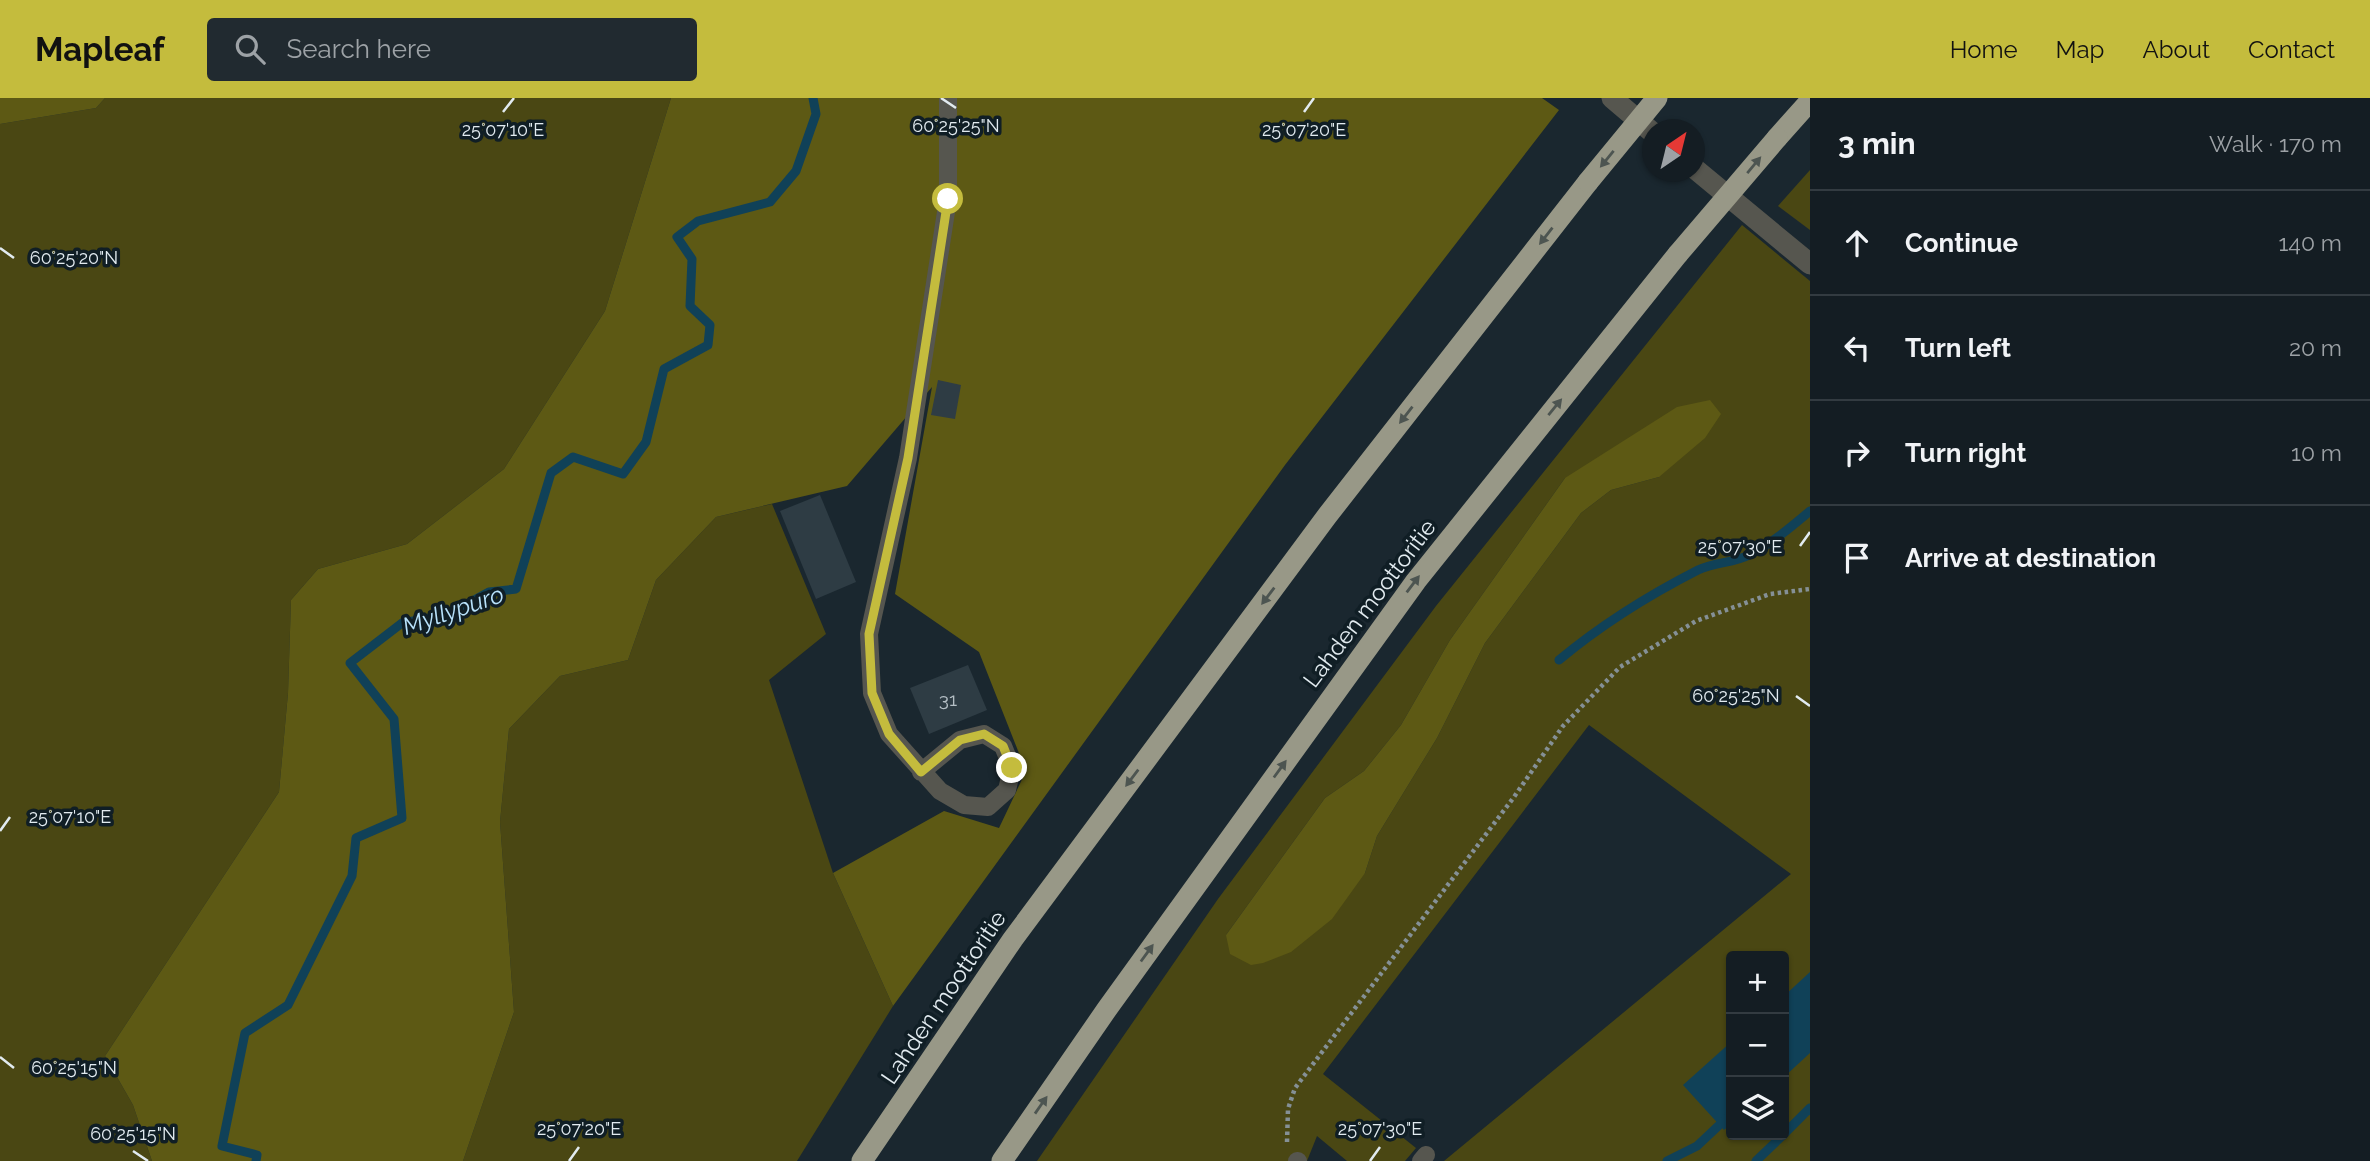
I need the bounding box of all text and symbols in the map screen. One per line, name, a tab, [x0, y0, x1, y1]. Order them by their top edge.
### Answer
search box	[207, 18, 697, 81]
text: Mapleaf	[35, 30, 165, 69]
icon: search	[231, 30, 269, 68]
text: Search here	[287, 34, 431, 64]
text: Home	[1950, 35, 2018, 64]
text: Map	[2056, 35, 2104, 64]
text: About	[2142, 35, 2210, 64]
text: Contact	[2248, 35, 2335, 64]
text: 60°25'25"N	[912, 115, 1000, 136]
text: 25°07'10"E	[462, 119, 544, 140]
text: 25°07'20"E	[1262, 119, 1346, 140]
north arrow	[1642, 119, 1705, 182]
text: 3 min	[1838, 126, 1916, 161]
text: Walk · 170 m	[2209, 130, 2342, 157]
one-way arrow	[1600, 151, 1615, 168]
one-way arrow	[1746, 156, 1761, 173]
route start	[932, 183, 963, 214]
icon: ahead	[1838, 224, 1876, 262]
one-way arrow	[1540, 227, 1554, 245]
text: Continue	[1905, 228, 2018, 258]
text: 140 m	[2279, 229, 2342, 256]
text: 60°25'20"N	[30, 247, 118, 268]
icon: left	[1838, 329, 1876, 367]
text: Turn left	[1905, 333, 2011, 363]
text: 20 m	[2289, 334, 2342, 361]
one-way arrow	[1548, 398, 1563, 416]
one-way arrow	[1399, 406, 1413, 424]
icon: right	[1838, 434, 1876, 472]
text: Turn right	[1905, 438, 2026, 468]
text: 10 m	[2291, 439, 2342, 466]
street label: Lahden moottoritie	[1297, 514, 1441, 692]
text: 25°07'30"E	[1698, 536, 1782, 557]
icon: arrive	[1838, 539, 1876, 577]
text: Arrive at destination	[1905, 543, 2156, 573]
one-way arrow	[1406, 575, 1420, 593]
water label: Myllypuro	[399, 579, 507, 641]
one-way arrow	[1261, 587, 1275, 605]
text: 60°25'25"N	[1692, 685, 1780, 706]
house number: 31	[939, 688, 957, 710]
route end	[996, 752, 1027, 783]
one-way arrow	[1273, 760, 1287, 778]
one-way arrow	[1125, 769, 1139, 788]
text: 25°07'10"E	[29, 806, 111, 827]
street label: Lahden moottoritie	[875, 905, 1011, 1089]
one-way arrow	[1140, 944, 1154, 962]
map controls	[1726, 951, 1789, 1140]
button: +	[1726, 951, 1789, 1014]
button: −	[1726, 1014, 1789, 1077]
text: 60°25'15"N	[31, 1057, 117, 1078]
button: layers	[1726, 1077, 1789, 1140]
one-way arrow	[1034, 1096, 1048, 1114]
text: 25°07'20"E	[537, 1118, 621, 1139]
text: 25°07'30"E	[1338, 1118, 1422, 1139]
text: 60°25'15"N	[90, 1123, 176, 1144]

